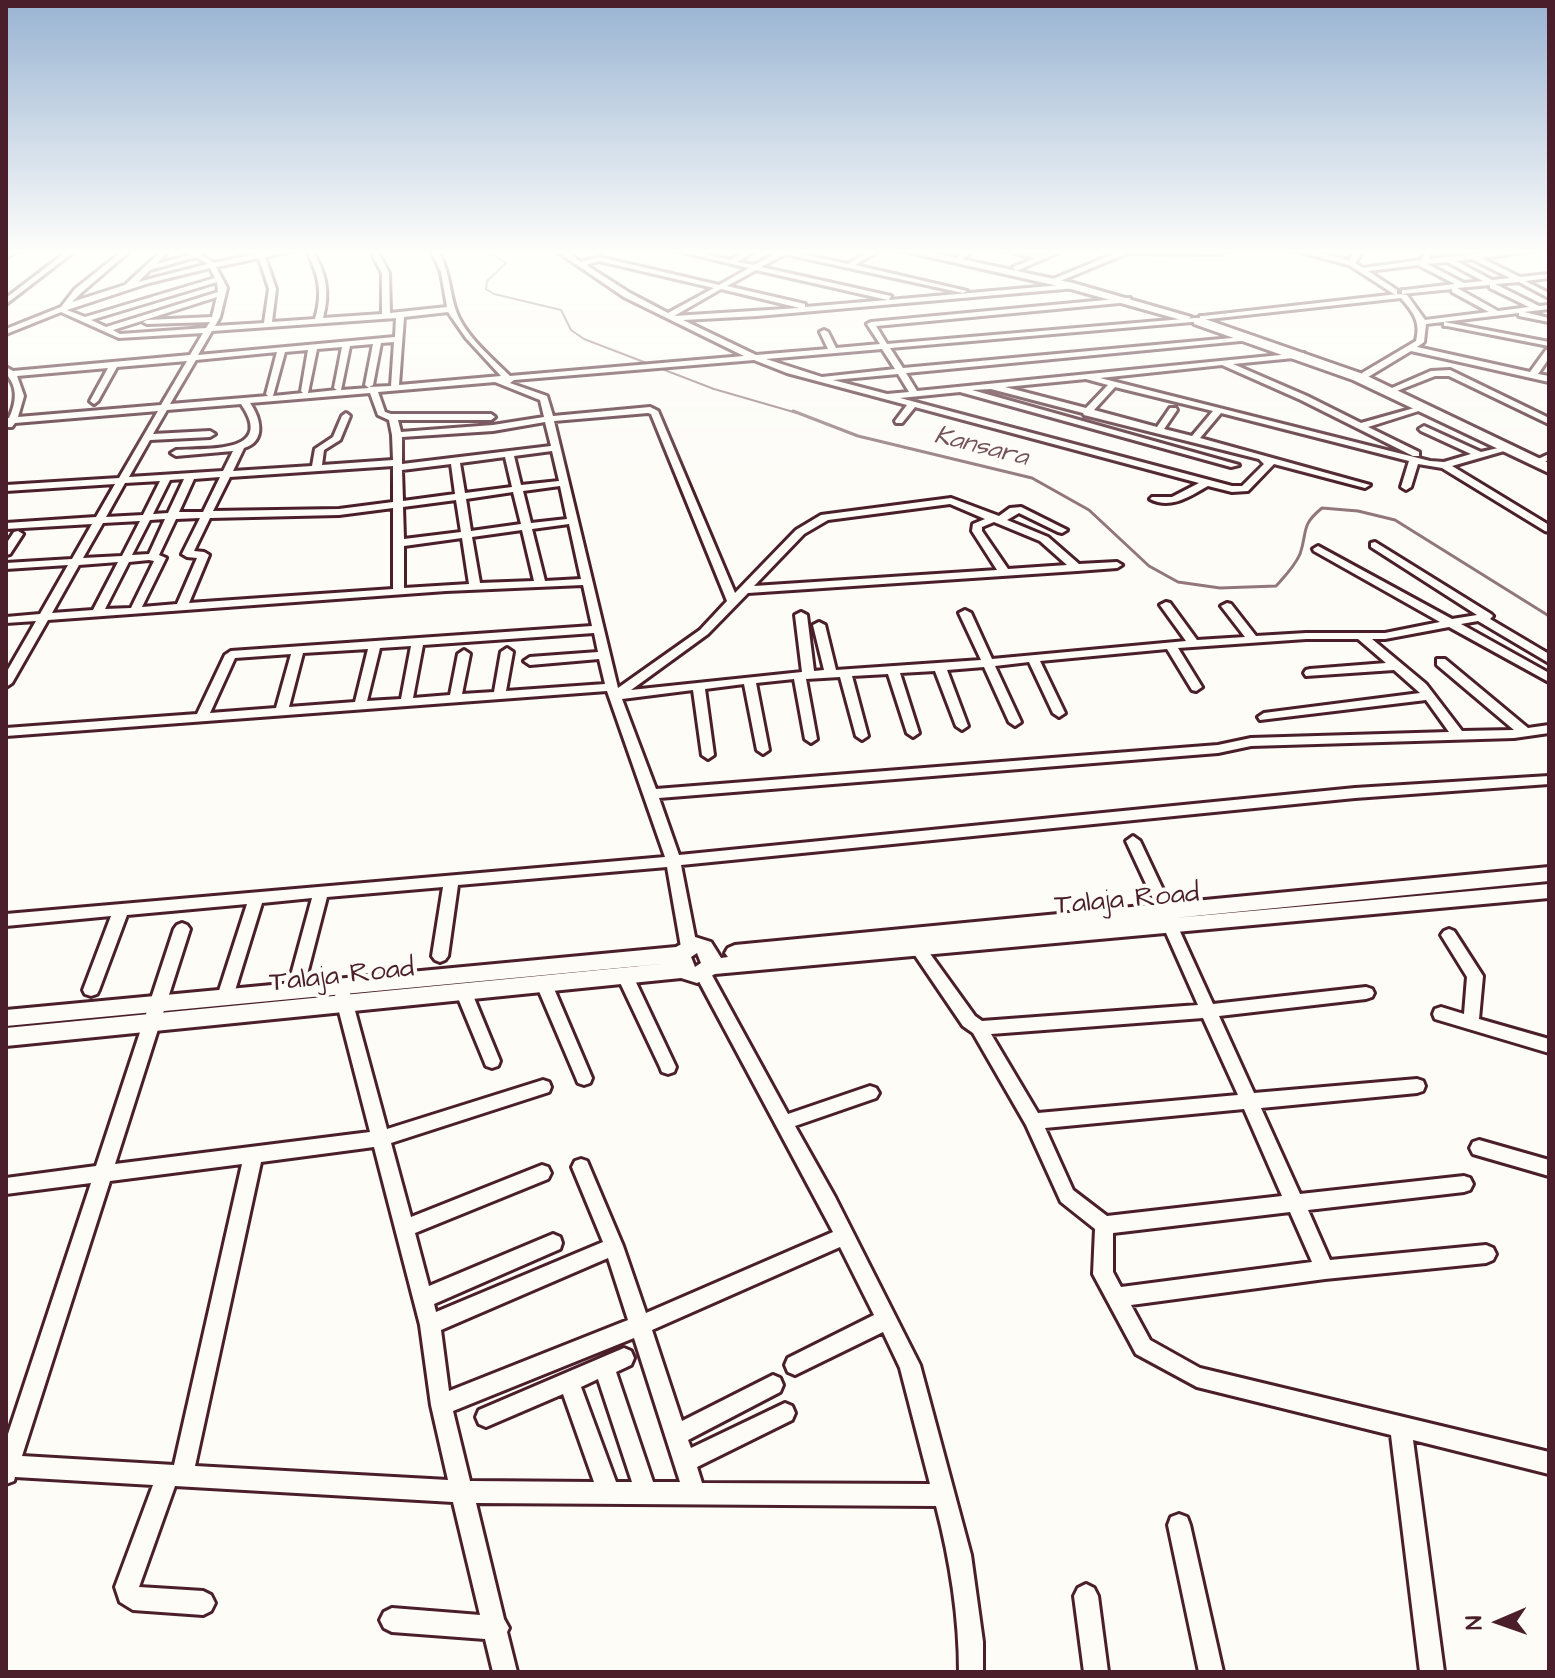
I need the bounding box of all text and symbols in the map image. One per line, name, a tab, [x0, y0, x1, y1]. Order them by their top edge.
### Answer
water label: Kansara	[931, 421, 1031, 475]
street label: Talaja Road	[1053, 878, 1201, 924]
street label: Talaja Road	[268, 953, 416, 1001]
north arrow	[1459, 1582, 1539, 1662]
text: N	[1459, 1615, 1490, 1630]

